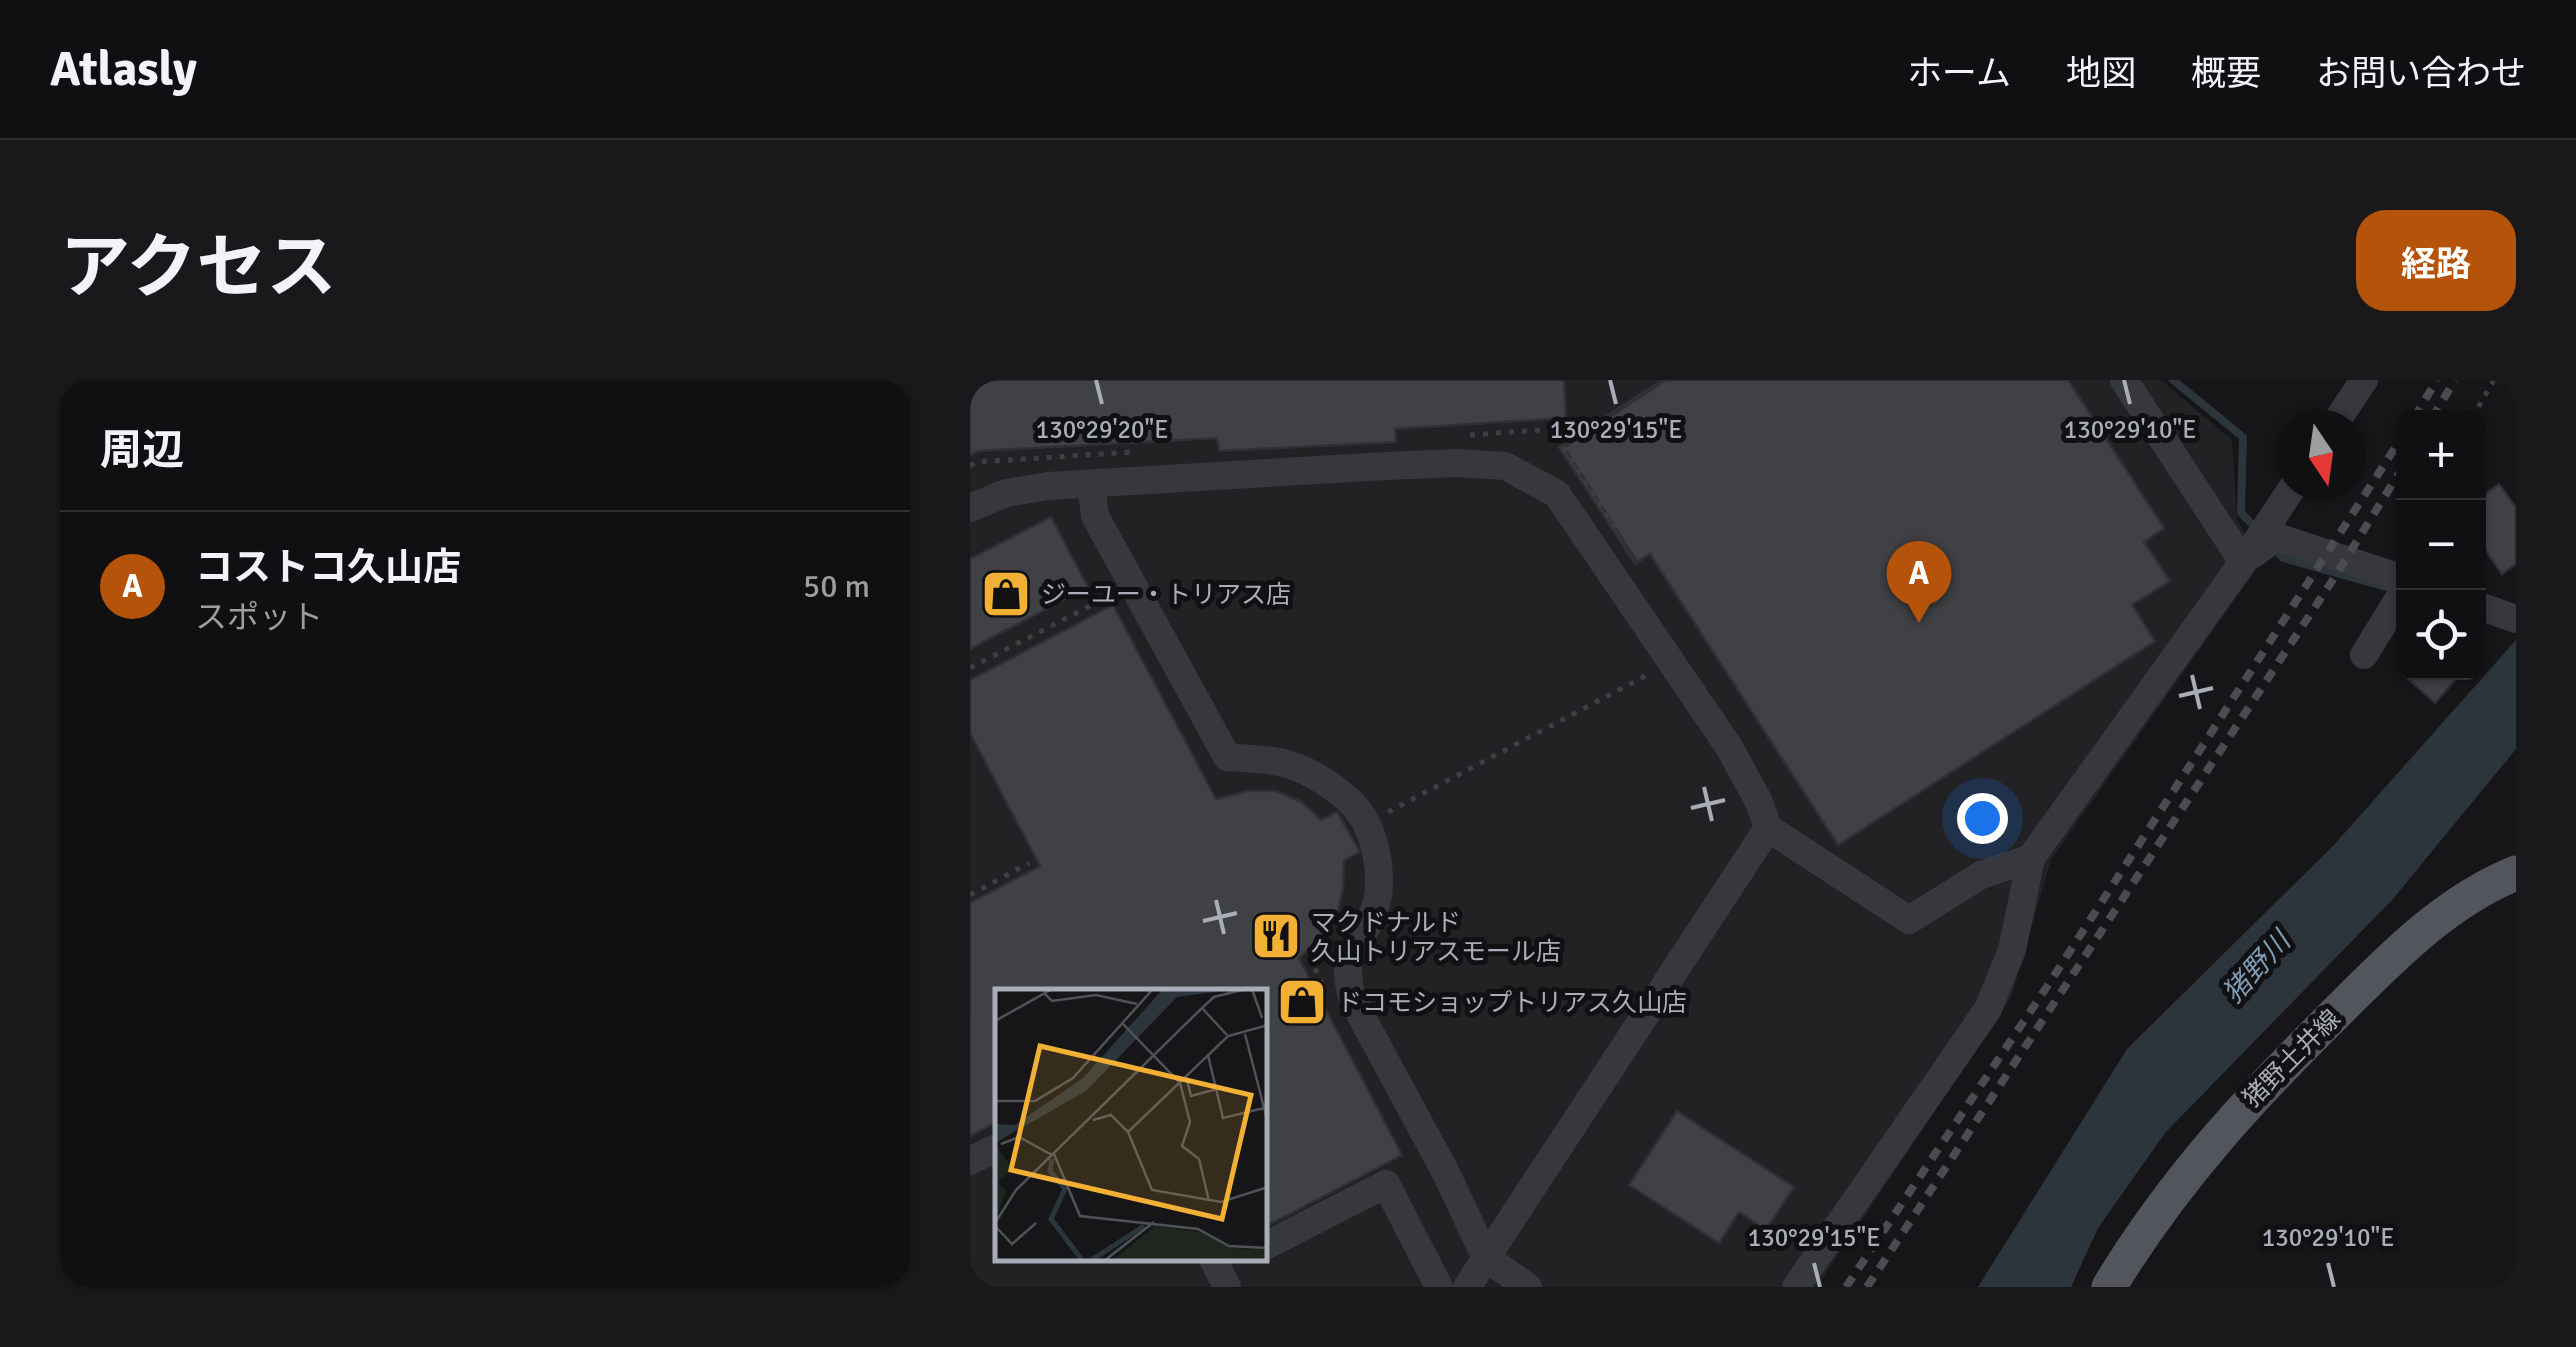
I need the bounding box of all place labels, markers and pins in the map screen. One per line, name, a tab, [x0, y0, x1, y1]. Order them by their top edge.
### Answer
pin: A	[1886, 540, 1952, 623]
shop icon: ジーユー・トリアス店	[980, 568, 1032, 620]
place label: ジーユー・トリアス店	[1041, 579, 1291, 610]
place label: マクドナルド 久山トリアスモール店	[1311, 907, 1561, 967]
restaurant icon: マクドナルド 久山トリアスモール店	[1250, 910, 1302, 962]
shop icon: ドコモショップトリアス久山店	[1276, 976, 1328, 1028]
place label: ドコモショップトリアス久山店	[1337, 987, 1687, 1018]

